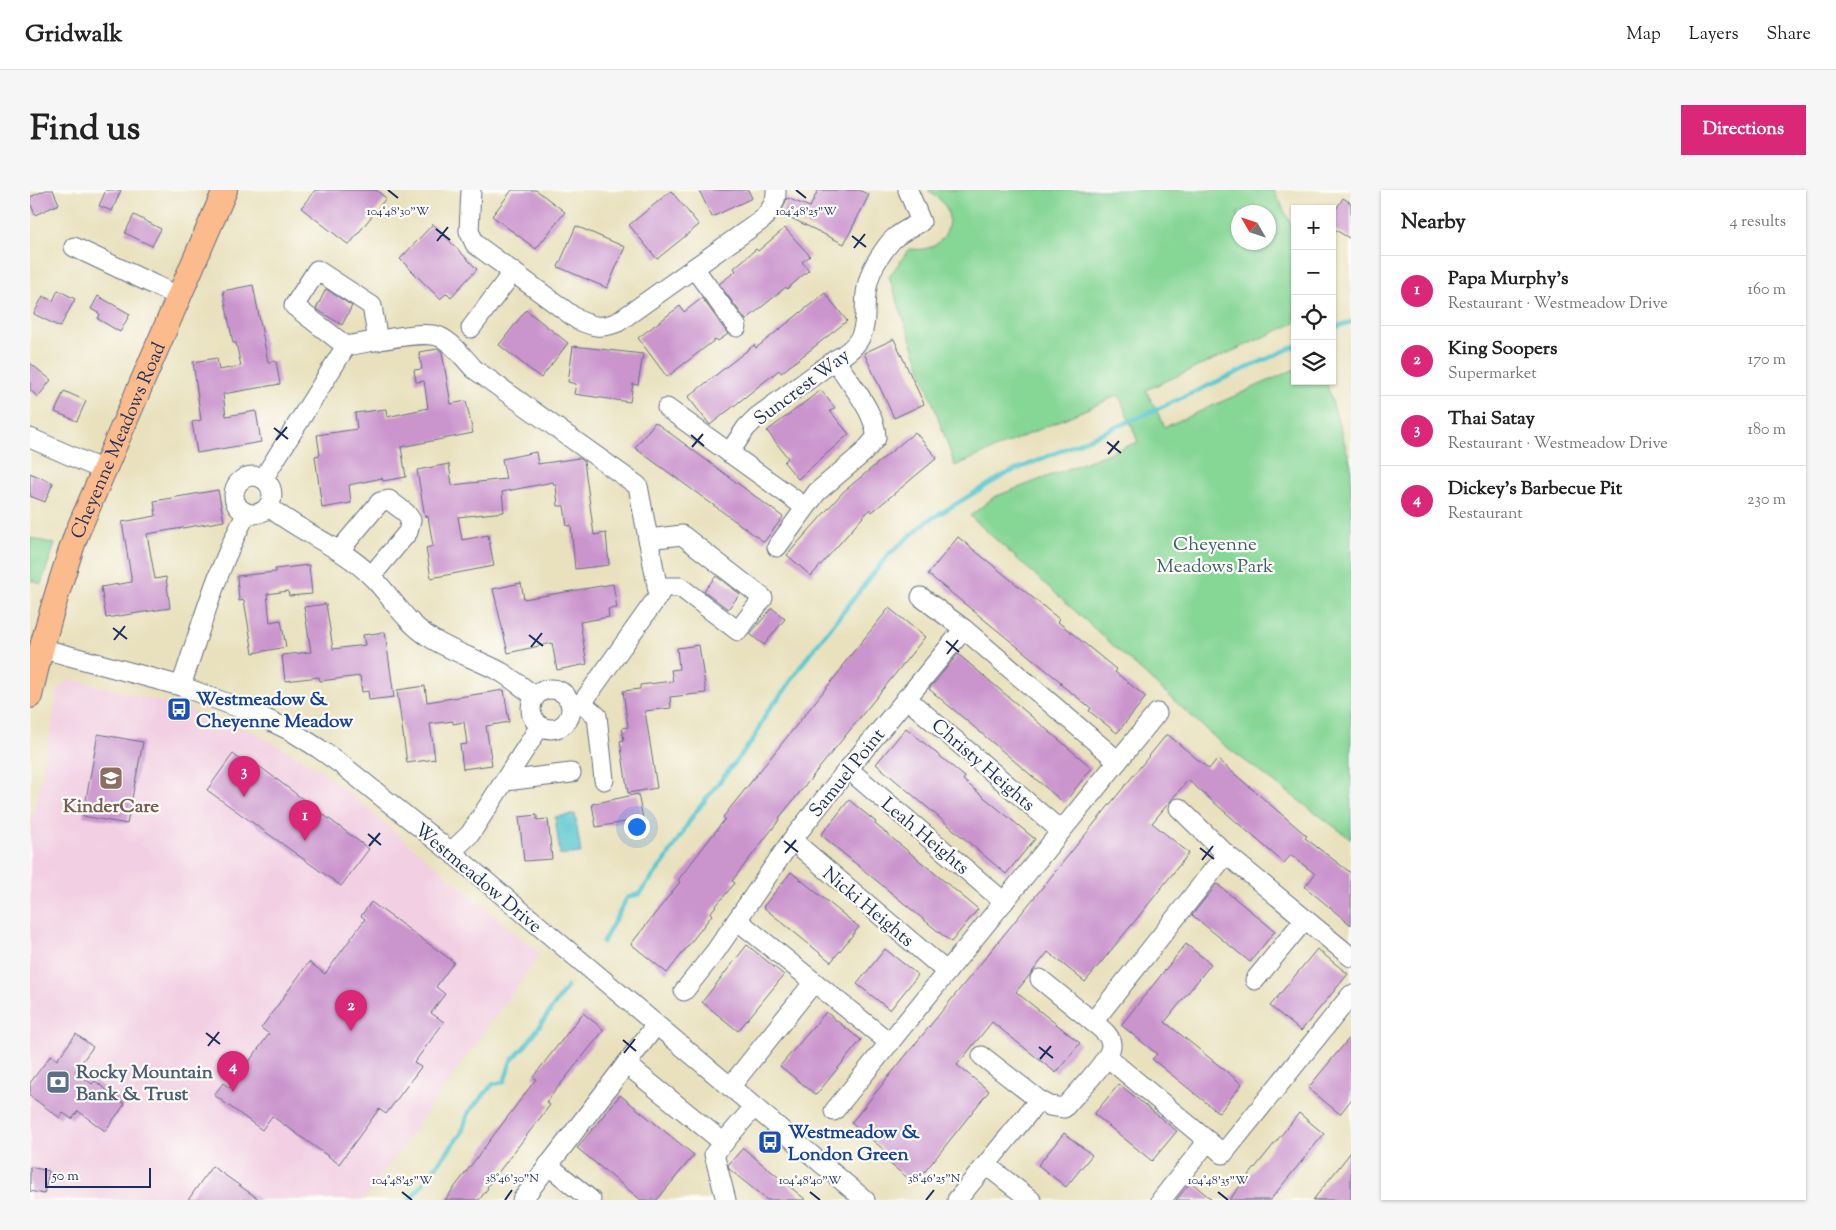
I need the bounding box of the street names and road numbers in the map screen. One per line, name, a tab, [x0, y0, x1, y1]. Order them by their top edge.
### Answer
street label: Cheyenne Meadows Road	[65, 338, 174, 543]
street label: Suncrest Way	[749, 343, 857, 433]
street label: Christy Heights	[925, 713, 1040, 819]
street label: Samuel Point	[804, 723, 893, 824]
street label: Leah Heights	[874, 792, 974, 882]
street label: Westmeadow Drive	[408, 817, 547, 941]
street label: Nicki Heights	[816, 862, 919, 954]

